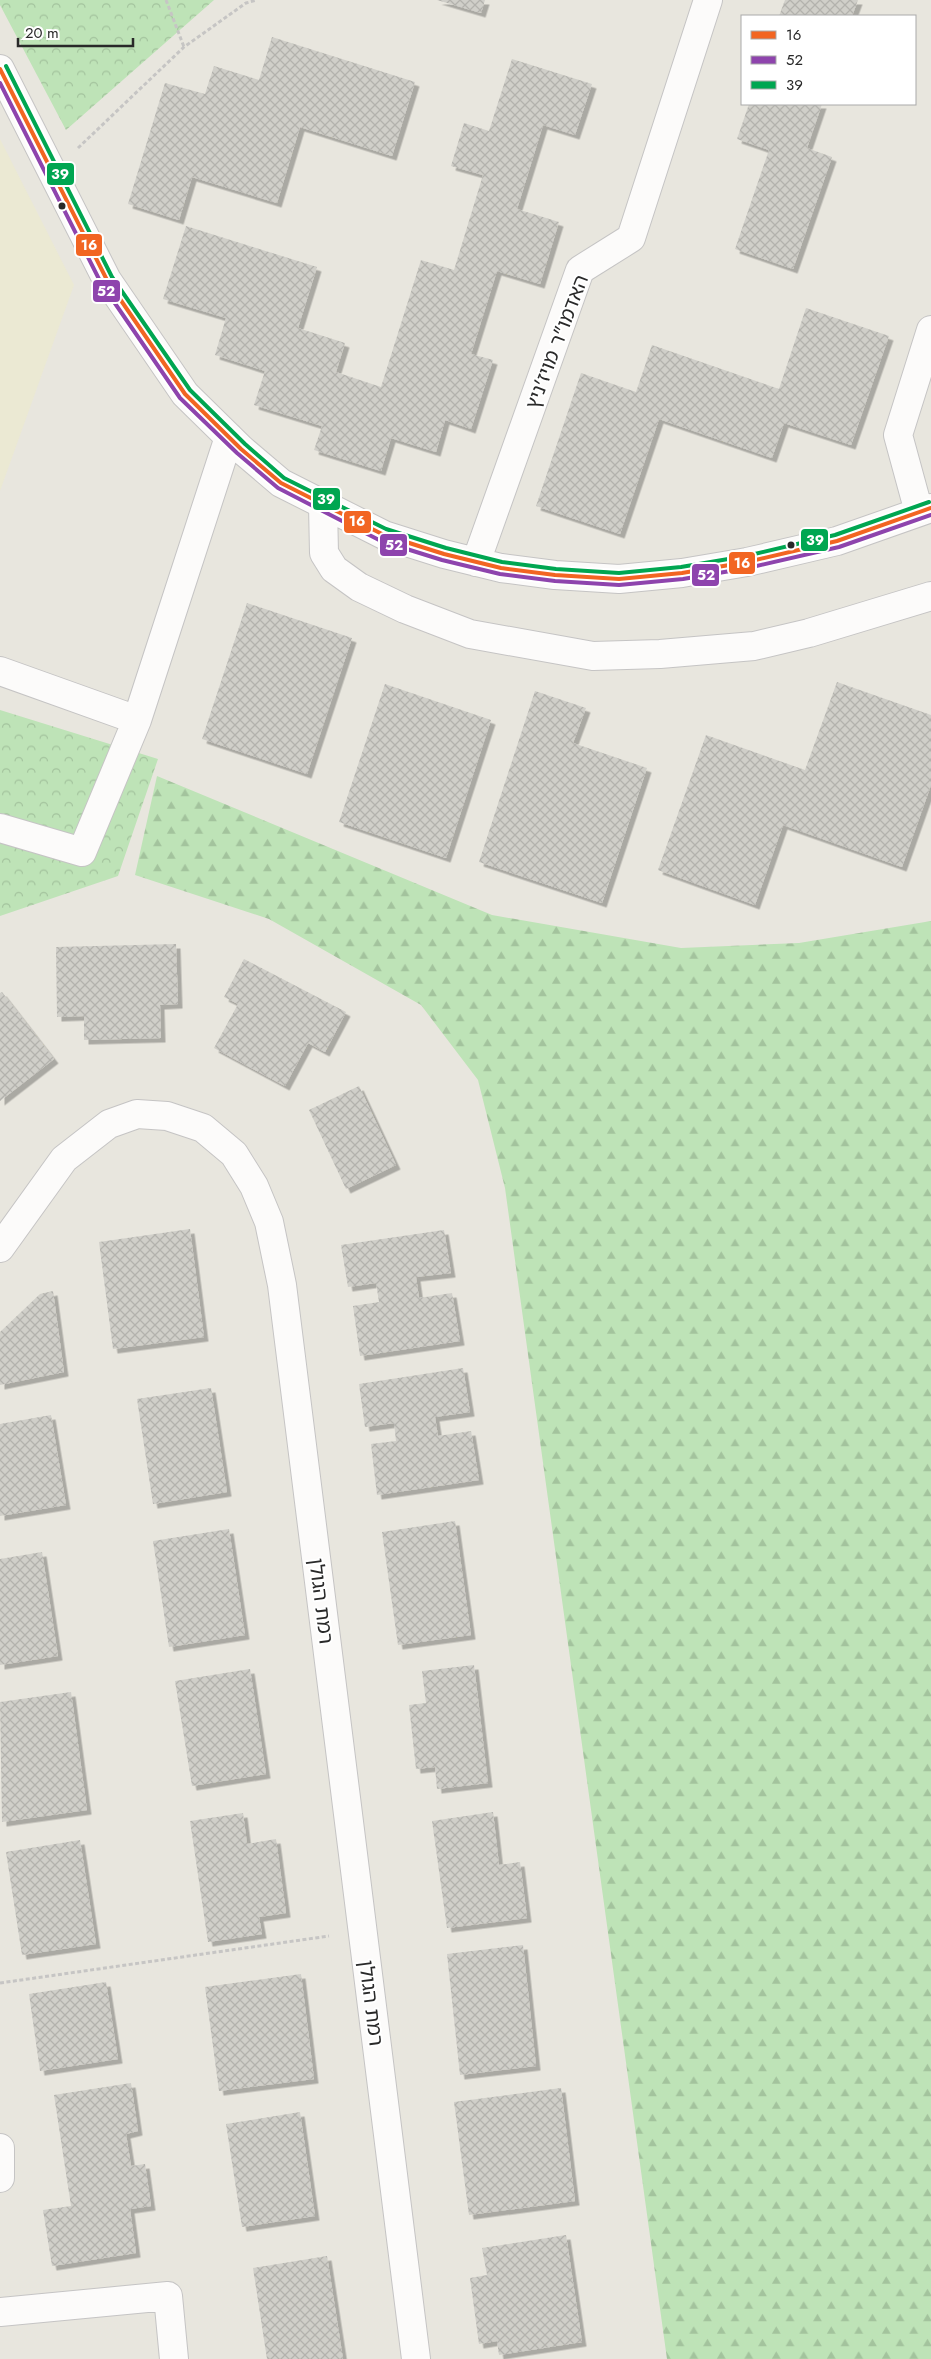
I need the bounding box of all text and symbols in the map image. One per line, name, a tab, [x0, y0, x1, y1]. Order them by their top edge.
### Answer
scale bar	[18, 15, 132, 47]
legend	[741, 15, 916, 105]
text: 20 m	[25, 22, 59, 44]
text: 16	[786, 24, 801, 46]
text: 52	[786, 49, 803, 71]
text: 39	[786, 74, 803, 96]
line badge: 39	[46, 162, 75, 186]
text: 39	[51, 164, 69, 184]
unlabelled marker	[57, 201, 67, 211]
line badge: 16	[75, 233, 103, 257]
text: 16	[81, 235, 97, 255]
street label: האדמו"ר מויז'ניץ	[518, 271, 596, 413]
line badge: 52	[92, 279, 121, 303]
text: 52	[97, 281, 115, 301]
line badge: 39	[312, 487, 341, 511]
text: 39	[317, 489, 335, 509]
line badge: 16	[343, 510, 372, 534]
text: 16	[349, 511, 365, 531]
line badge: 39	[800, 528, 829, 552]
text: 39	[806, 530, 824, 550]
line badge: 52	[379, 533, 408, 557]
text: 52	[385, 535, 403, 555]
unlabelled marker	[786, 540, 796, 550]
line badge: 16	[728, 551, 756, 575]
text: 16	[734, 553, 750, 573]
line badge: 52	[691, 563, 720, 587]
text: 52	[697, 565, 715, 585]
street label: רמת הגולן	[301, 1556, 341, 1646]
street label: רמת הגולן	[351, 1958, 391, 2048]

